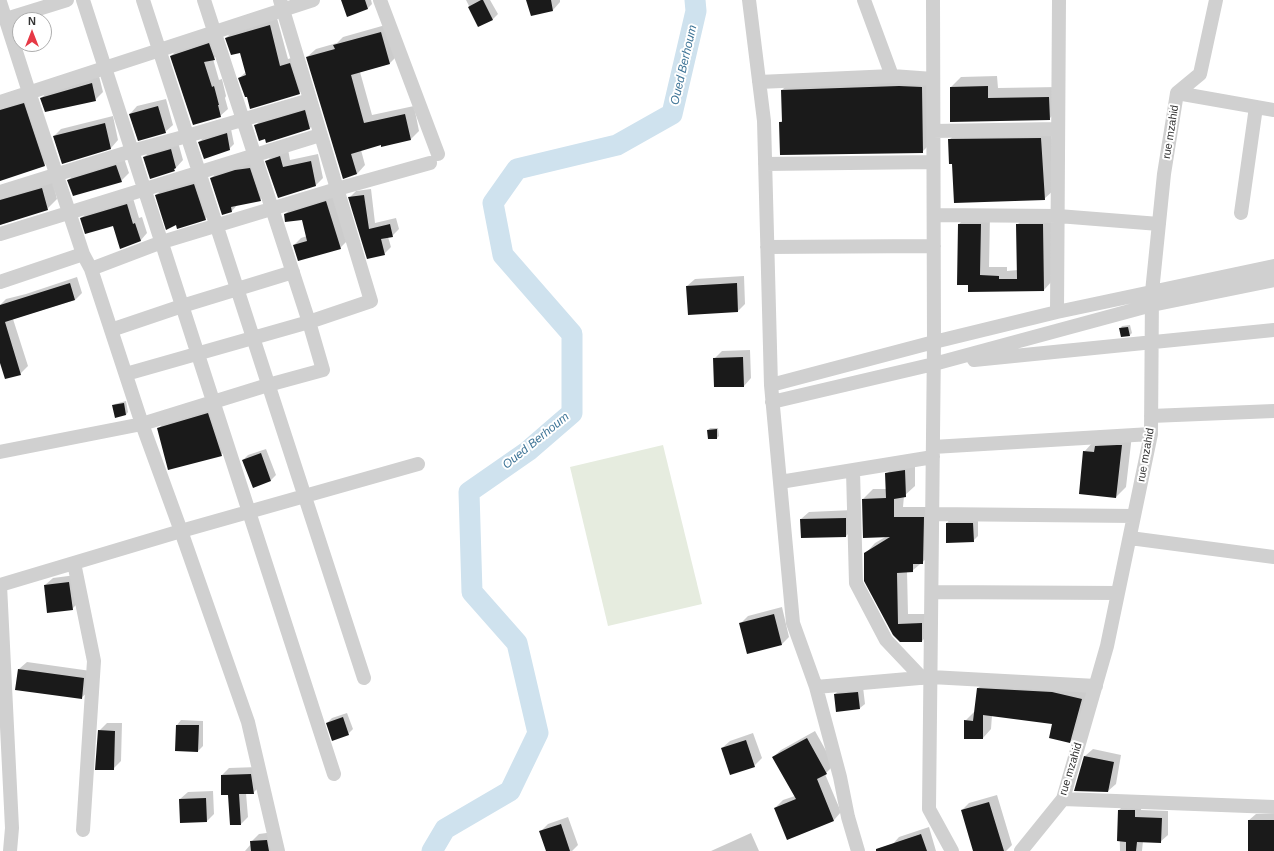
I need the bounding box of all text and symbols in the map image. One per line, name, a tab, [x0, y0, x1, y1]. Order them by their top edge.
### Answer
north arrow	[12, 12, 52, 52]
text: N	[28, 15, 36, 27]
water label: Oued Berhoum	[668, 24, 700, 106]
street label: rue mzahid	[1160, 104, 1182, 160]
water label: Oued Berhoum	[500, 410, 572, 472]
street label: rue mzahid	[1135, 427, 1157, 483]
street label: rue mzahid	[1057, 741, 1085, 797]

